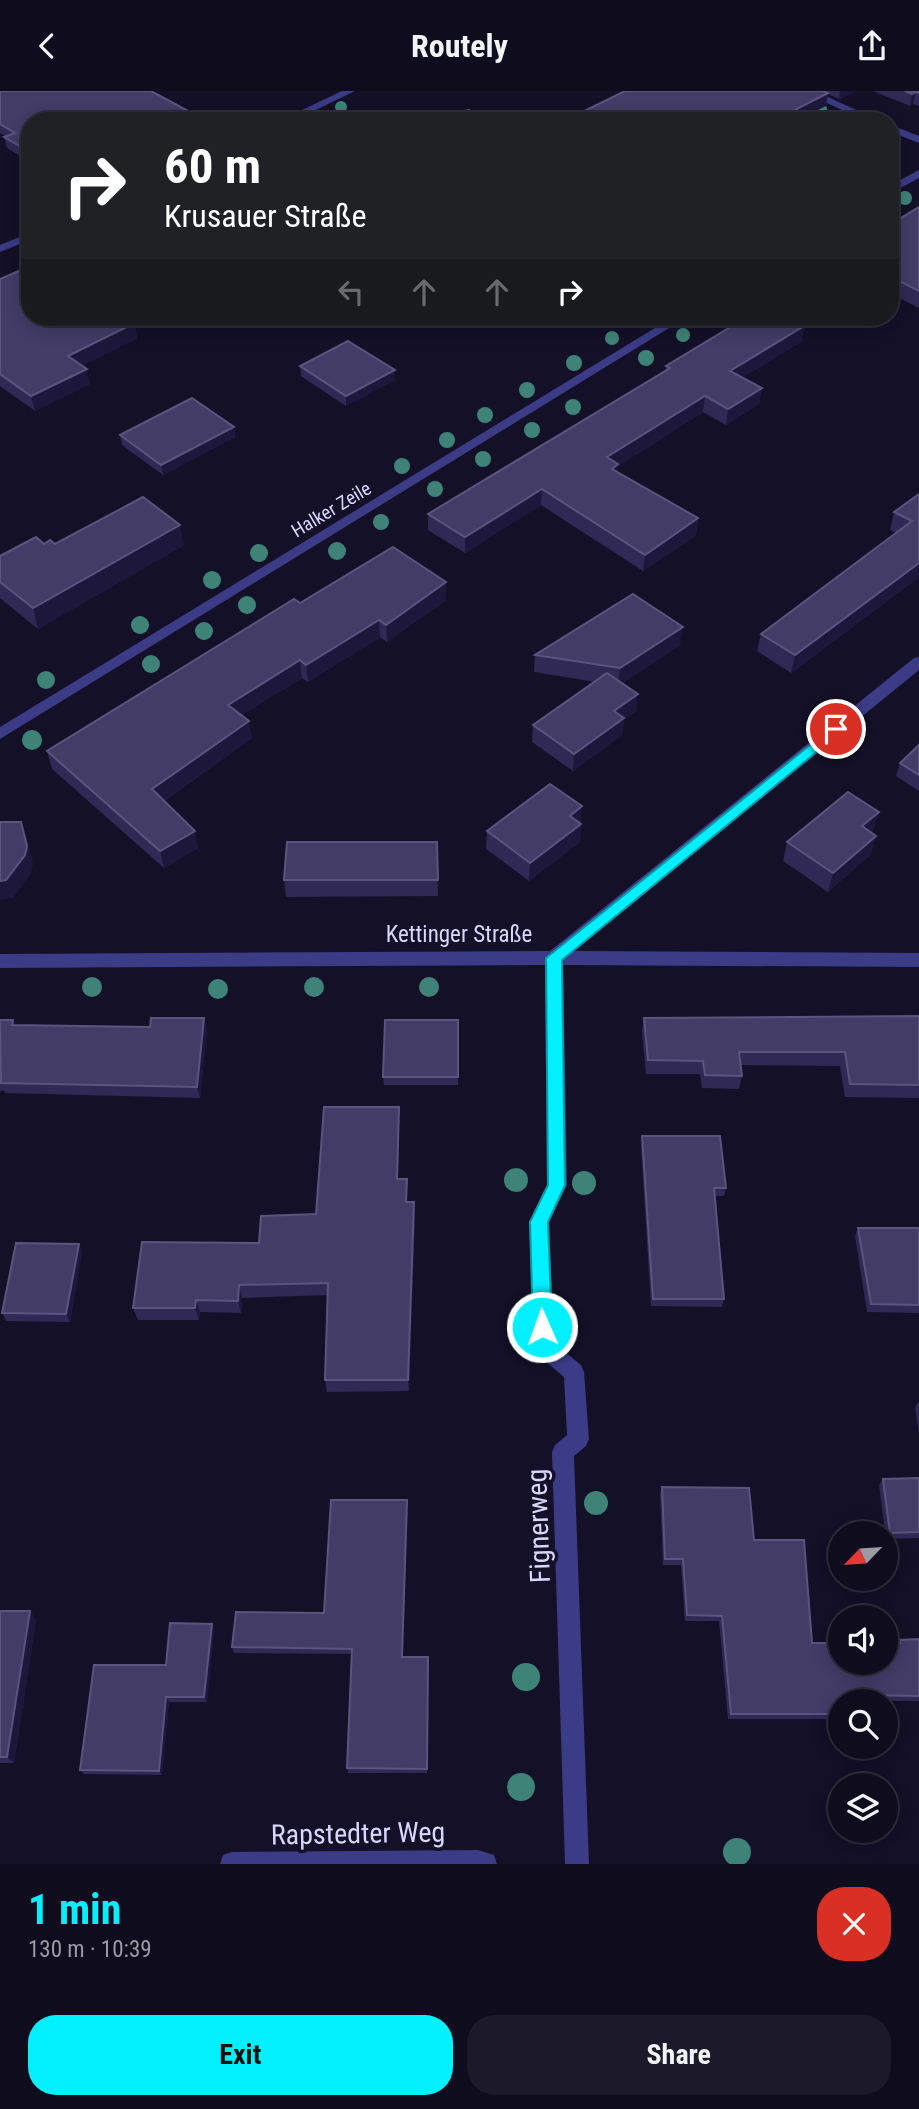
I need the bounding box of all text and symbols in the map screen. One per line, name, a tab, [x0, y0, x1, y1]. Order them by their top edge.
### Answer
icon: back	[28, 27, 66, 65]
text: Routely	[411, 27, 508, 65]
icon: share	[853, 27, 891, 65]
text: 60 m	[164, 138, 261, 195]
icon: right	[49, 140, 140, 231]
text: Krusauer Straße	[164, 197, 366, 235]
icon: left	[332, 273, 370, 311]
icon: ahead	[405, 273, 443, 311]
icon: ahead	[478, 273, 516, 311]
icon: right	[551, 273, 589, 311]
street label: Halker Zeile	[287, 477, 375, 542]
pin	[806, 699, 866, 759]
icon: arrive	[817, 710, 855, 748]
street label: Kettinger Straße	[386, 921, 532, 948]
position arrow	[505, 1290, 579, 1364]
street label: Fignerweg	[520, 1468, 557, 1584]
north arrow	[828, 1521, 898, 1591]
map controls	[828, 1521, 898, 1843]
button: sound	[828, 1605, 898, 1675]
button: search	[828, 1689, 898, 1759]
button: layers	[828, 1773, 898, 1843]
street label: Rapstedter Weg	[271, 1815, 445, 1852]
text: 1 min	[28, 1885, 121, 1934]
button: close	[817, 1887, 891, 1961]
text: 130 m · 10:39	[28, 1936, 152, 1963]
button: Exit	[28, 2015, 453, 2095]
button: Share	[467, 2015, 891, 2095]

